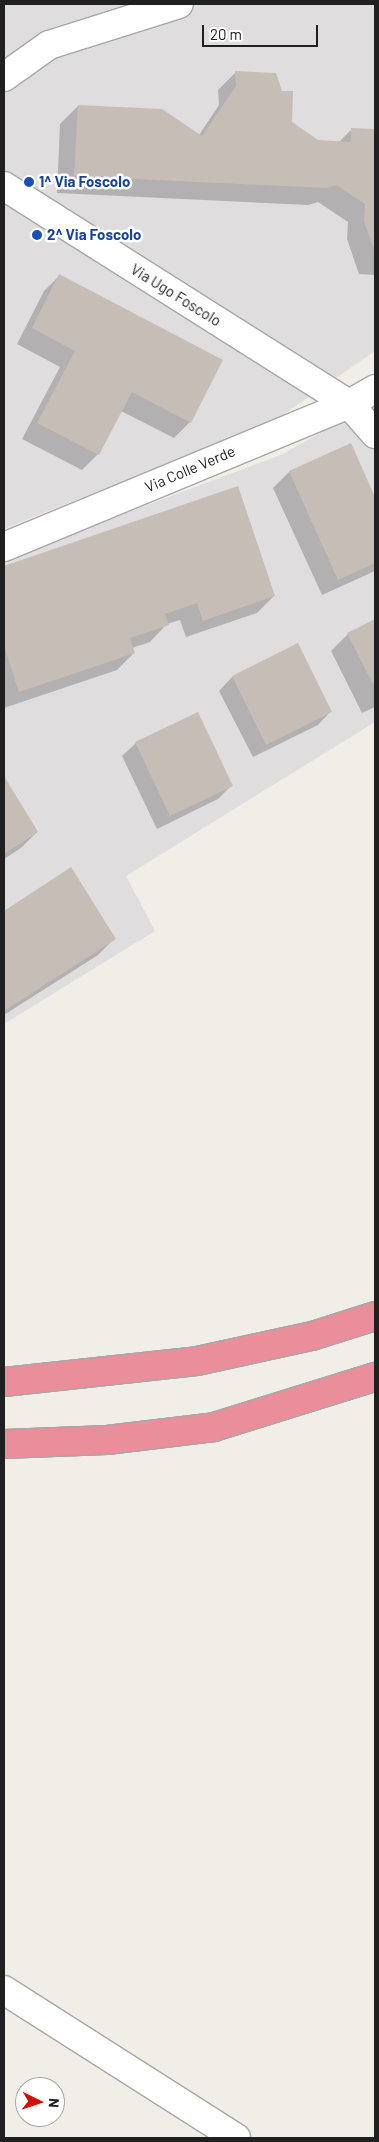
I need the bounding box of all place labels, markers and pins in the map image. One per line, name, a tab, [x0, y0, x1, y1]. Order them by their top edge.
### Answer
place label: 1^ Via Foscolo	[39, 173, 130, 191]
marker: 1^ Via Foscolo	[23, 176, 35, 188]
place label: 2^ Via Foscolo	[47, 226, 141, 244]
marker: 2^ Via Foscolo	[31, 229, 43, 241]

